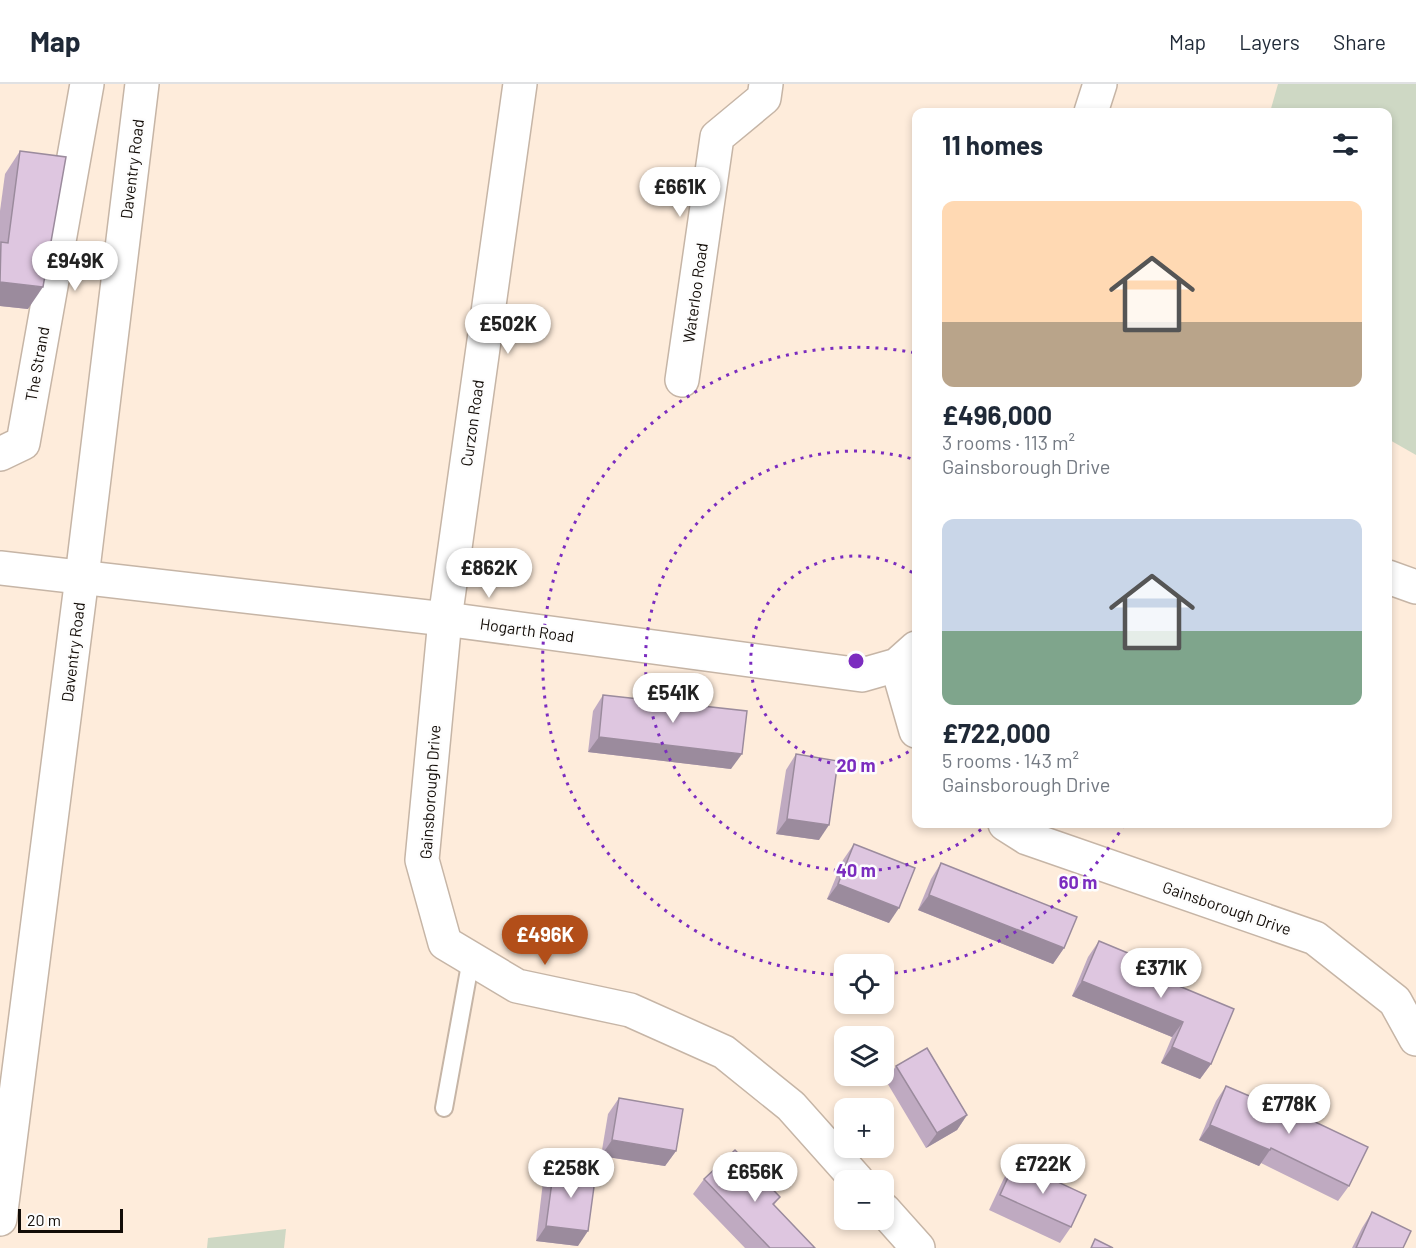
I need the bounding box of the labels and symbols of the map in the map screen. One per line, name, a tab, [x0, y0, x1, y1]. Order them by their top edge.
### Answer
street label: Daventry Road	[116, 118, 147, 220]
pin: £661K	[638, 167, 722, 218]
pin: £949K	[33, 241, 117, 292]
street label: Waterloo Road	[678, 242, 711, 344]
pin: £502K	[466, 304, 550, 355]
street label: The Strand	[21, 325, 52, 403]
street label: Curzon Road	[456, 378, 487, 467]
pin: £862K	[447, 548, 531, 599]
street label: Daventry Road	[57, 601, 88, 703]
street label: Hogarth Road	[479, 613, 575, 646]
centre of rings	[846, 651, 866, 671]
pin: £541K	[631, 673, 715, 724]
street label: Gainsborough Drive	[415, 724, 444, 860]
text: 20 m	[837, 754, 875, 776]
text: 40 m	[836, 859, 876, 881]
text: 60 m	[1059, 871, 1097, 893]
street label: Gainsborough Drive	[1160, 877, 1294, 938]
pin: £496K	[503, 915, 587, 966]
pin: £371K	[1119, 948, 1203, 999]
pin: £778K	[1247, 1084, 1331, 1135]
pin: £722K	[1001, 1144, 1085, 1195]
pin: £258K	[529, 1148, 613, 1199]
pin: £656K	[713, 1152, 797, 1203]
scale bar	[18, 1206, 123, 1234]

